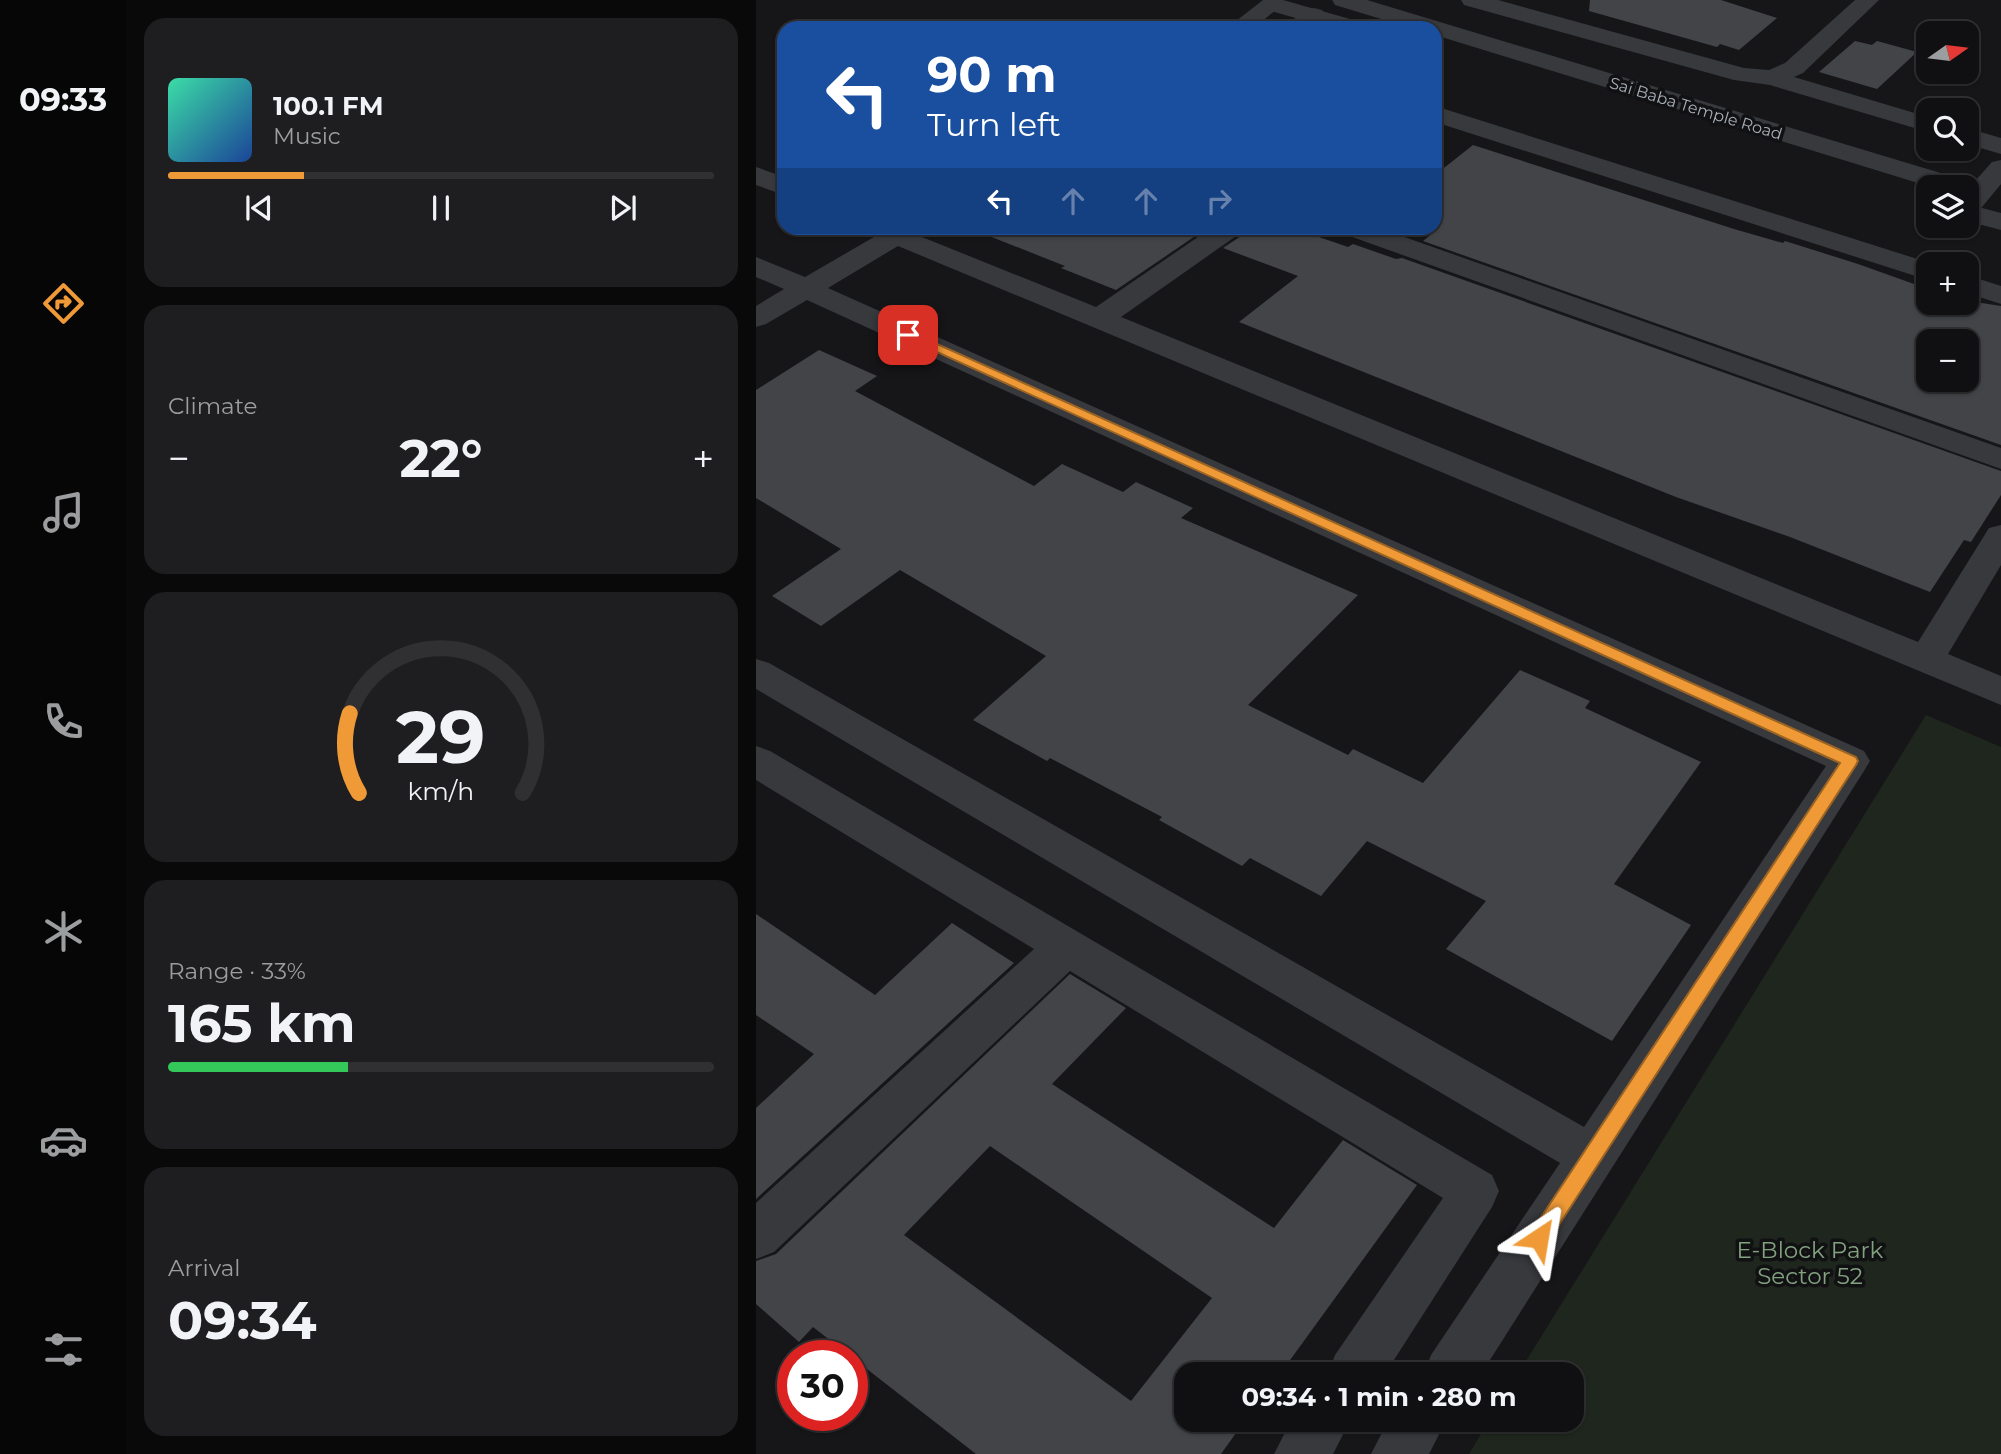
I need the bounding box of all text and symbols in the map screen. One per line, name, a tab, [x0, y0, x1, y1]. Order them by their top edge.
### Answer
north arrow	[1916, 21, 1979, 84]
map controls	[1916, 21, 1979, 392]
text: 90 m	[927, 45, 1057, 104]
icon: left	[812, 49, 903, 140]
street label: Sai Baba Temple Road	[1607, 73, 1784, 144]
text: 09:33	[19, 80, 107, 119]
text: 100.1 FM	[273, 90, 384, 122]
button: search	[1916, 98, 1979, 161]
text: Turn left	[927, 105, 1061, 144]
text: Music	[273, 122, 341, 150]
button: layers	[1916, 175, 1979, 238]
icon: left	[981, 182, 1019, 220]
icon: ahead	[1054, 182, 1092, 220]
icon: ahead	[1127, 182, 1165, 220]
icon: right	[1200, 182, 1238, 220]
icon: previous	[240, 189, 278, 227]
icon: pause	[422, 189, 460, 227]
icon: next	[604, 189, 642, 227]
button: +	[1916, 252, 1979, 315]
icon: directions	[39, 279, 88, 328]
pin	[878, 305, 938, 365]
icon: arrive	[889, 316, 927, 354]
button: −	[1916, 329, 1979, 392]
text: Climate	[168, 392, 257, 420]
text: 22°	[399, 427, 483, 490]
text: −	[168, 435, 190, 482]
text: +	[692, 435, 714, 482]
icon: music	[39, 488, 88, 537]
text: 29	[396, 693, 486, 781]
icon: phone	[39, 697, 88, 746]
text: km/h	[408, 776, 474, 806]
icon: climate	[39, 907, 88, 956]
text: Range · 33%	[168, 957, 306, 985]
text: 165 km	[168, 992, 356, 1055]
icon: car	[39, 1116, 88, 1165]
position arrow	[1502, 1201, 1576, 1275]
park label: E-Block Park Sector 52	[1737, 1236, 1884, 1290]
text: Arrival	[168, 1254, 241, 1282]
text: 09:34	[168, 1289, 317, 1352]
icon: filters	[39, 1325, 88, 1374]
speed limit sign: 30	[777, 1340, 868, 1431]
text: 09:34 · 1 min · 280 m	[1242, 1381, 1516, 1413]

